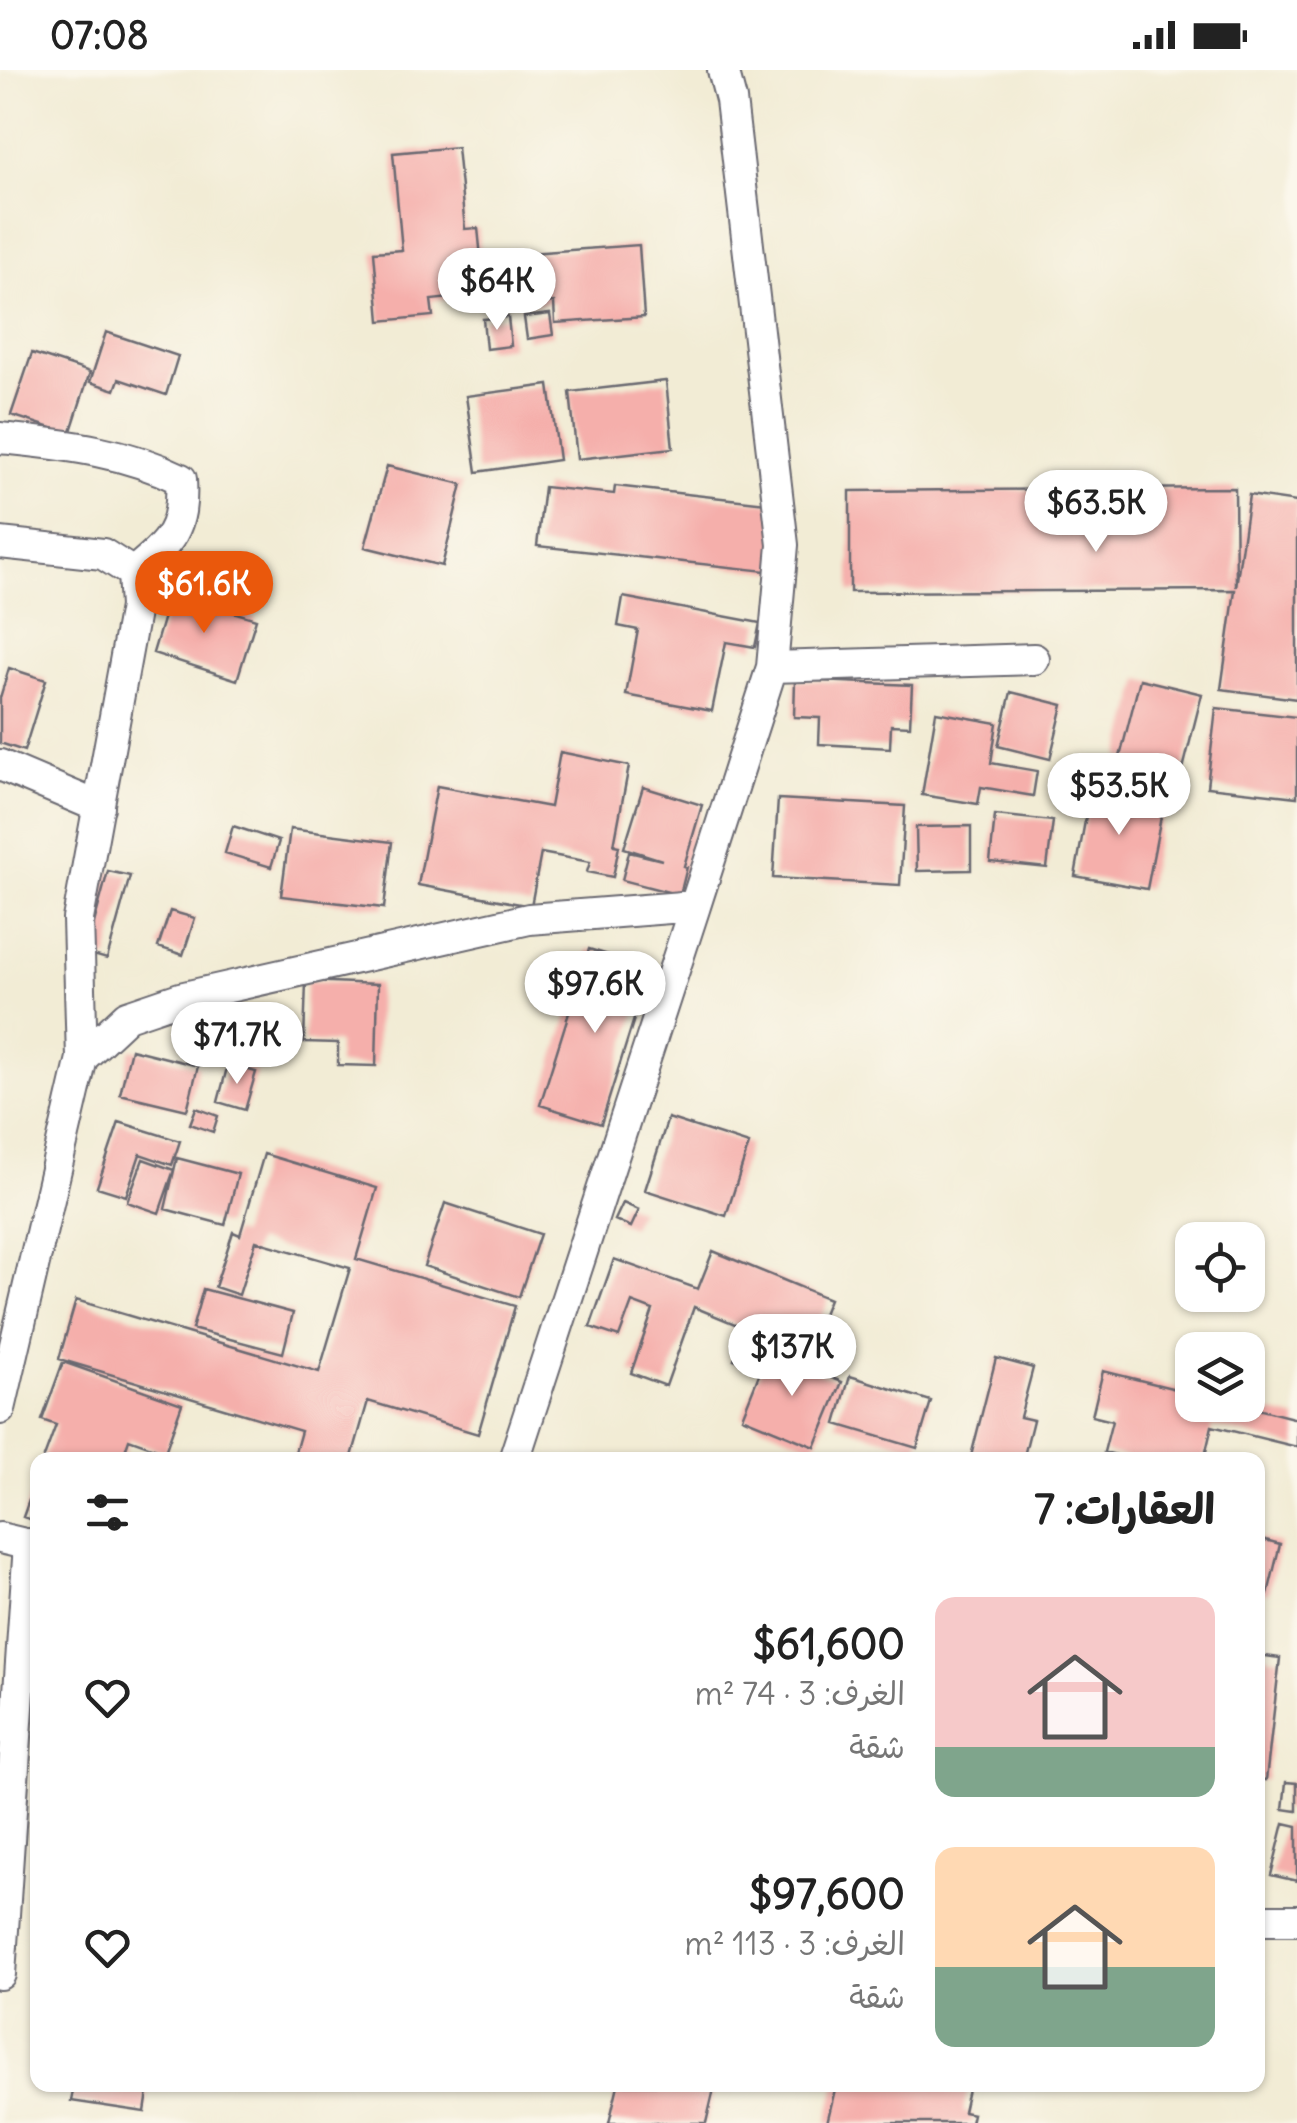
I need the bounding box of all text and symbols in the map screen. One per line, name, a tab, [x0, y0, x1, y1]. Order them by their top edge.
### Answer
text: 07:08	[50, 12, 149, 59]
pin: $64K	[438, 248, 556, 333]
text: $64K	[460, 260, 534, 301]
pin: $63.5K	[1015, 470, 1177, 555]
text: $63.5K	[1046, 482, 1146, 523]
pin: $61.6K	[123, 551, 285, 636]
text: $61.6K	[157, 563, 251, 604]
pin: $53.5K	[1038, 753, 1200, 838]
text: $53.5K	[1069, 765, 1169, 806]
pin: $97.6K	[514, 951, 676, 1036]
text: $97.6K	[547, 963, 643, 1004]
pin: $71.7K	[156, 1002, 318, 1087]
text: $71.7K	[193, 1014, 281, 1055]
map controls	[1175, 1222, 1265, 1422]
button: locate	[1175, 1222, 1265, 1312]
pin: $137K	[722, 1314, 862, 1399]
text: $137K	[750, 1326, 834, 1367]
button: layers	[1175, 1332, 1265, 1422]
text: العقارات: 7	[1034, 1483, 1215, 1535]
icon: filters	[80, 1485, 135, 1540]
text: $61,600	[752, 1618, 905, 1670]
icon: home	[1015, 1637, 1135, 1757]
icon: heart	[80, 1670, 135, 1725]
text: الغرف: 3 · 74 m²	[695, 1673, 905, 1714]
text: شقة	[849, 1726, 905, 1767]
text: $97,600	[749, 1868, 905, 1920]
icon: home	[1015, 1887, 1135, 2007]
icon: heart	[80, 1920, 135, 1975]
text: الغرف: 3 · 113 m²	[685, 1923, 905, 1964]
text: شقة	[849, 1976, 905, 2017]

